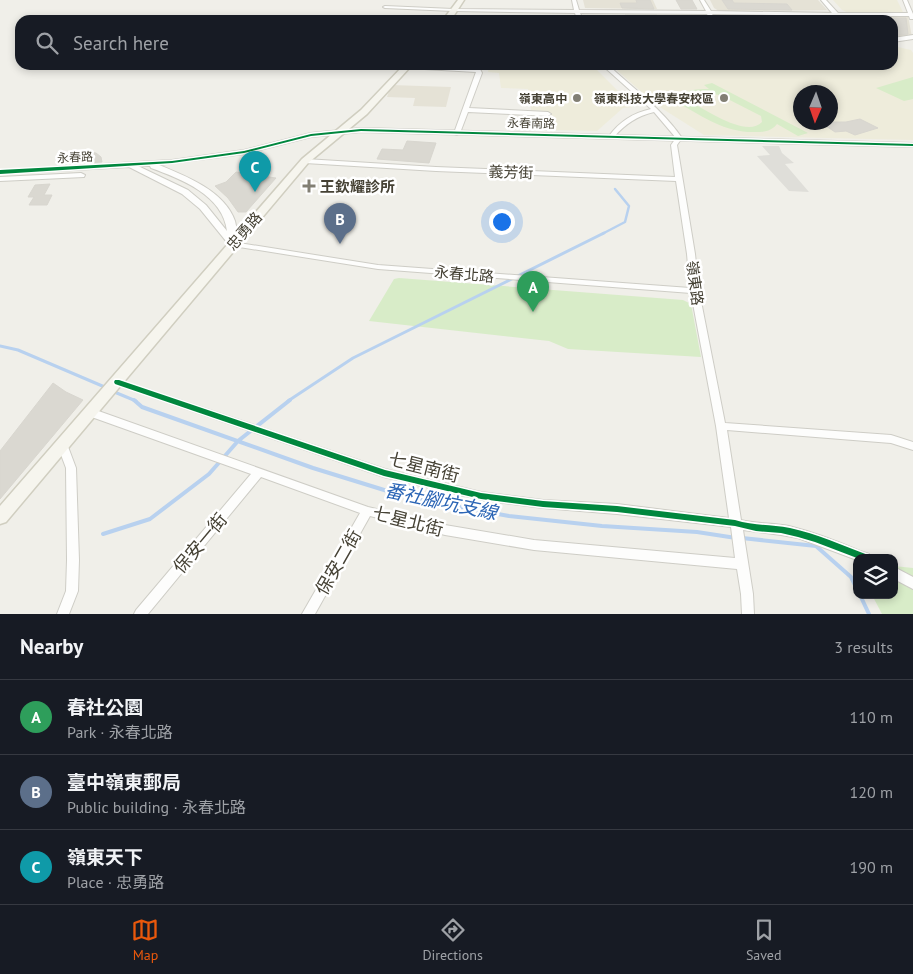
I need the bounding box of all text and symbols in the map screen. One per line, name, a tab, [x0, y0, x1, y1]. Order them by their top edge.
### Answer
search box	[15, 15, 898, 70]
icon: search	[33, 29, 61, 57]
text: Search here	[73, 31, 169, 55]
north arrow	[793, 85, 838, 130]
place label: 嶺東高中	[519, 91, 567, 106]
place label: 嶺東科技大學春安校區	[594, 91, 714, 106]
marker: 嶺東高中	[571, 92, 583, 104]
marker: 嶺東科技大學春安校區	[718, 92, 730, 104]
street label: 永春南路	[507, 115, 555, 131]
street label: 永春路	[57, 149, 93, 165]
pin: C	[239, 151, 271, 192]
street label: 義芳街	[488, 162, 534, 182]
place label: 王欽耀診所	[320, 177, 395, 196]
marker: 王欽耀診所	[302, 179, 316, 193]
pin: B	[324, 203, 356, 244]
street label: 忠勇路	[222, 208, 266, 254]
your location	[489, 209, 515, 235]
street label: 嶺東路	[682, 259, 708, 307]
street label: 永春北路	[433, 262, 495, 286]
pin: A	[517, 271, 549, 312]
street label: 七星南街	[386, 447, 462, 487]
water label: 番社腳坑支線	[383, 477, 501, 525]
street label: 七星北街	[370, 501, 446, 541]
street label: 保安一街	[168, 508, 232, 578]
street label: 保安二街	[310, 525, 366, 599]
map controls	[853, 554, 898, 599]
button: layers	[853, 554, 898, 599]
text: Nearby	[20, 633, 83, 660]
text: 3 results	[834, 637, 893, 657]
text: 春社公園	[67, 695, 143, 719]
text: A	[31, 707, 41, 727]
text: 110 m	[850, 707, 893, 727]
text: Park · 永春北路	[67, 722, 173, 742]
text: 臺中嶺東郵局	[67, 770, 181, 794]
text: B	[31, 782, 41, 802]
text: 120 m	[850, 782, 893, 802]
text: Public building · 永春北路	[67, 797, 246, 817]
text: 嶺東天下	[67, 845, 143, 869]
text: C	[32, 857, 40, 877]
text: 190 m	[850, 857, 893, 877]
text: Place · 忠勇路	[67, 872, 164, 892]
tab: Map	[131, 916, 159, 964]
tab: Directions	[422, 916, 483, 964]
tab: Saved	[746, 916, 782, 964]

